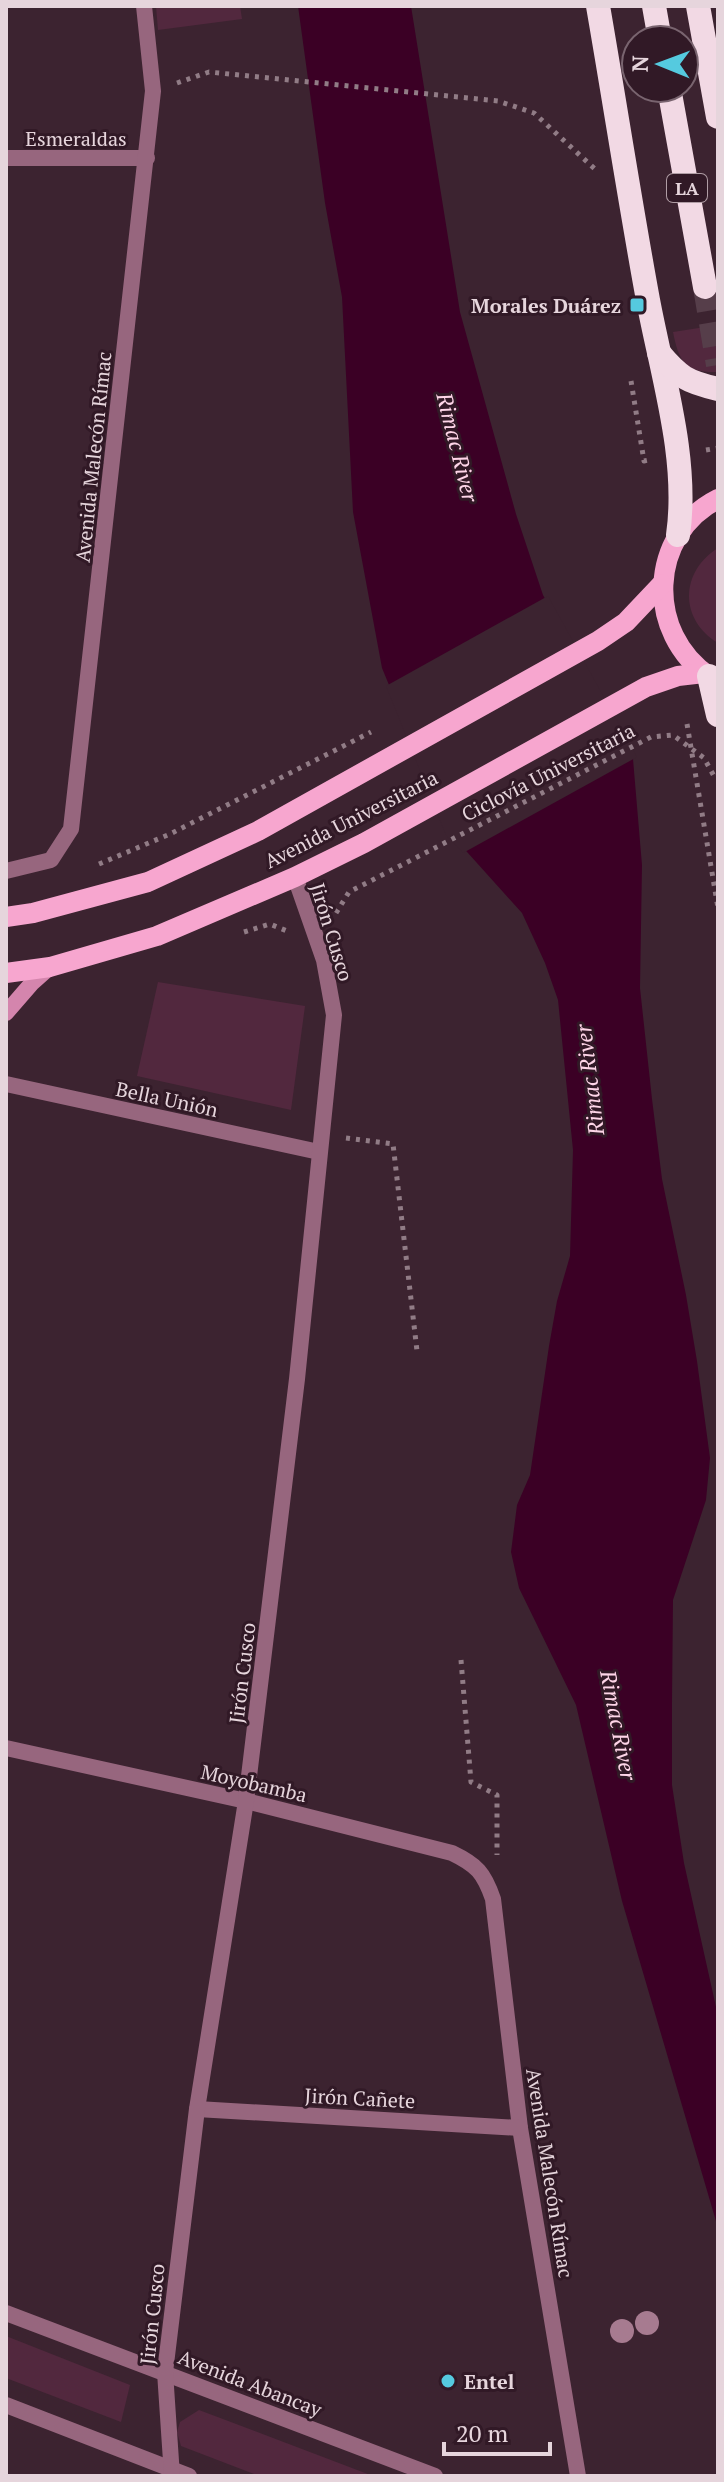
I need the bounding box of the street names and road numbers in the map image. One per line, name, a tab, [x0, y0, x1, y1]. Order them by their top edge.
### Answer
street label: Esmeraldas	[25, 125, 127, 152]
road number: LA	[667, 174, 707, 202]
street label: Avenida Malecón Rímac	[69, 350, 117, 564]
street label: Ciclovía Universitaria	[457, 717, 639, 827]
street label: Avenida Universitaria	[260, 764, 442, 874]
street label: Jirón Cusco	[304, 880, 360, 984]
street label: Bella Unión	[114, 1075, 221, 1123]
street label: Jirón Cusco	[222, 1621, 262, 1725]
street label: Moyobamba	[198, 1758, 310, 1808]
street label: Avenida Malecón Rímac	[520, 2066, 580, 2280]
street label: Jirón Cañete	[304, 2082, 416, 2114]
street label: Jirón Cusco	[133, 2262, 171, 2366]
street label: Avenida Abancay	[174, 2343, 326, 2423]

